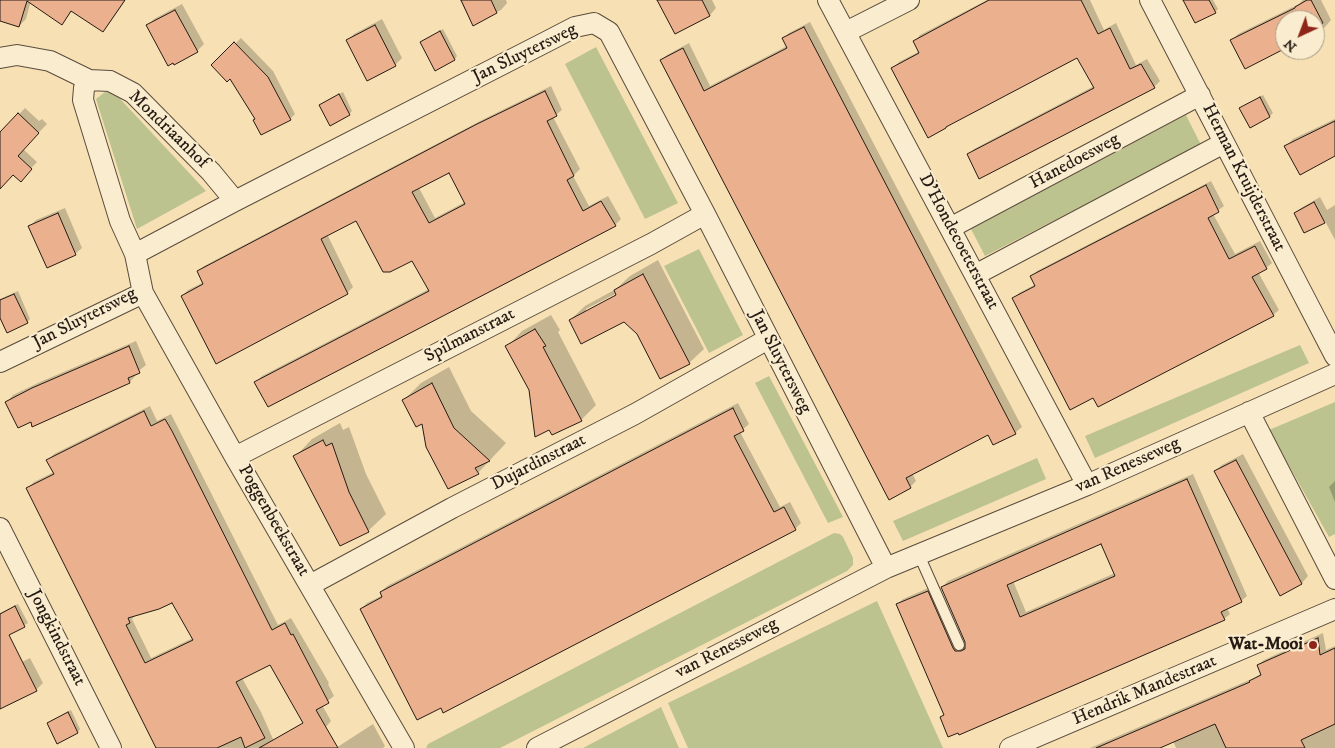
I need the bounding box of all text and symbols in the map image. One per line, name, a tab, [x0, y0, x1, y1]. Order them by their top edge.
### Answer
north arrow	[1275, 10, 1325, 60]
street label: Jan Sluytersweg	[469, 19, 581, 89]
text: N	[1280, 35, 1301, 56]
street label: Mondriaanhof	[123, 86, 213, 174]
street label: Herman Kruijderstraat	[1196, 100, 1290, 256]
street label: Hanedoesweg	[1026, 129, 1124, 195]
street label: D'Hondecoeterstraat	[913, 170, 1003, 314]
street label: Jan Sluytersweg	[30, 284, 140, 354]
street label: Spilmanstraat	[421, 304, 519, 368]
street label: Jan Sluytersweg	[745, 307, 815, 417]
street label: Dujardinstraat	[488, 430, 590, 496]
street label: van Renesseweg	[1072, 433, 1184, 499]
street label: Poggenbeekstraat	[232, 461, 314, 581]
street label: Jongkindstraat	[23, 586, 89, 690]
street label: van Renesseweg	[672, 614, 782, 684]
place label: Wat-Mooi	[1229, 634, 1303, 656]
marker: Wat-Mooi	[1307, 639, 1319, 651]
street label: Hendrik Mandestraat	[1070, 651, 1220, 731]

